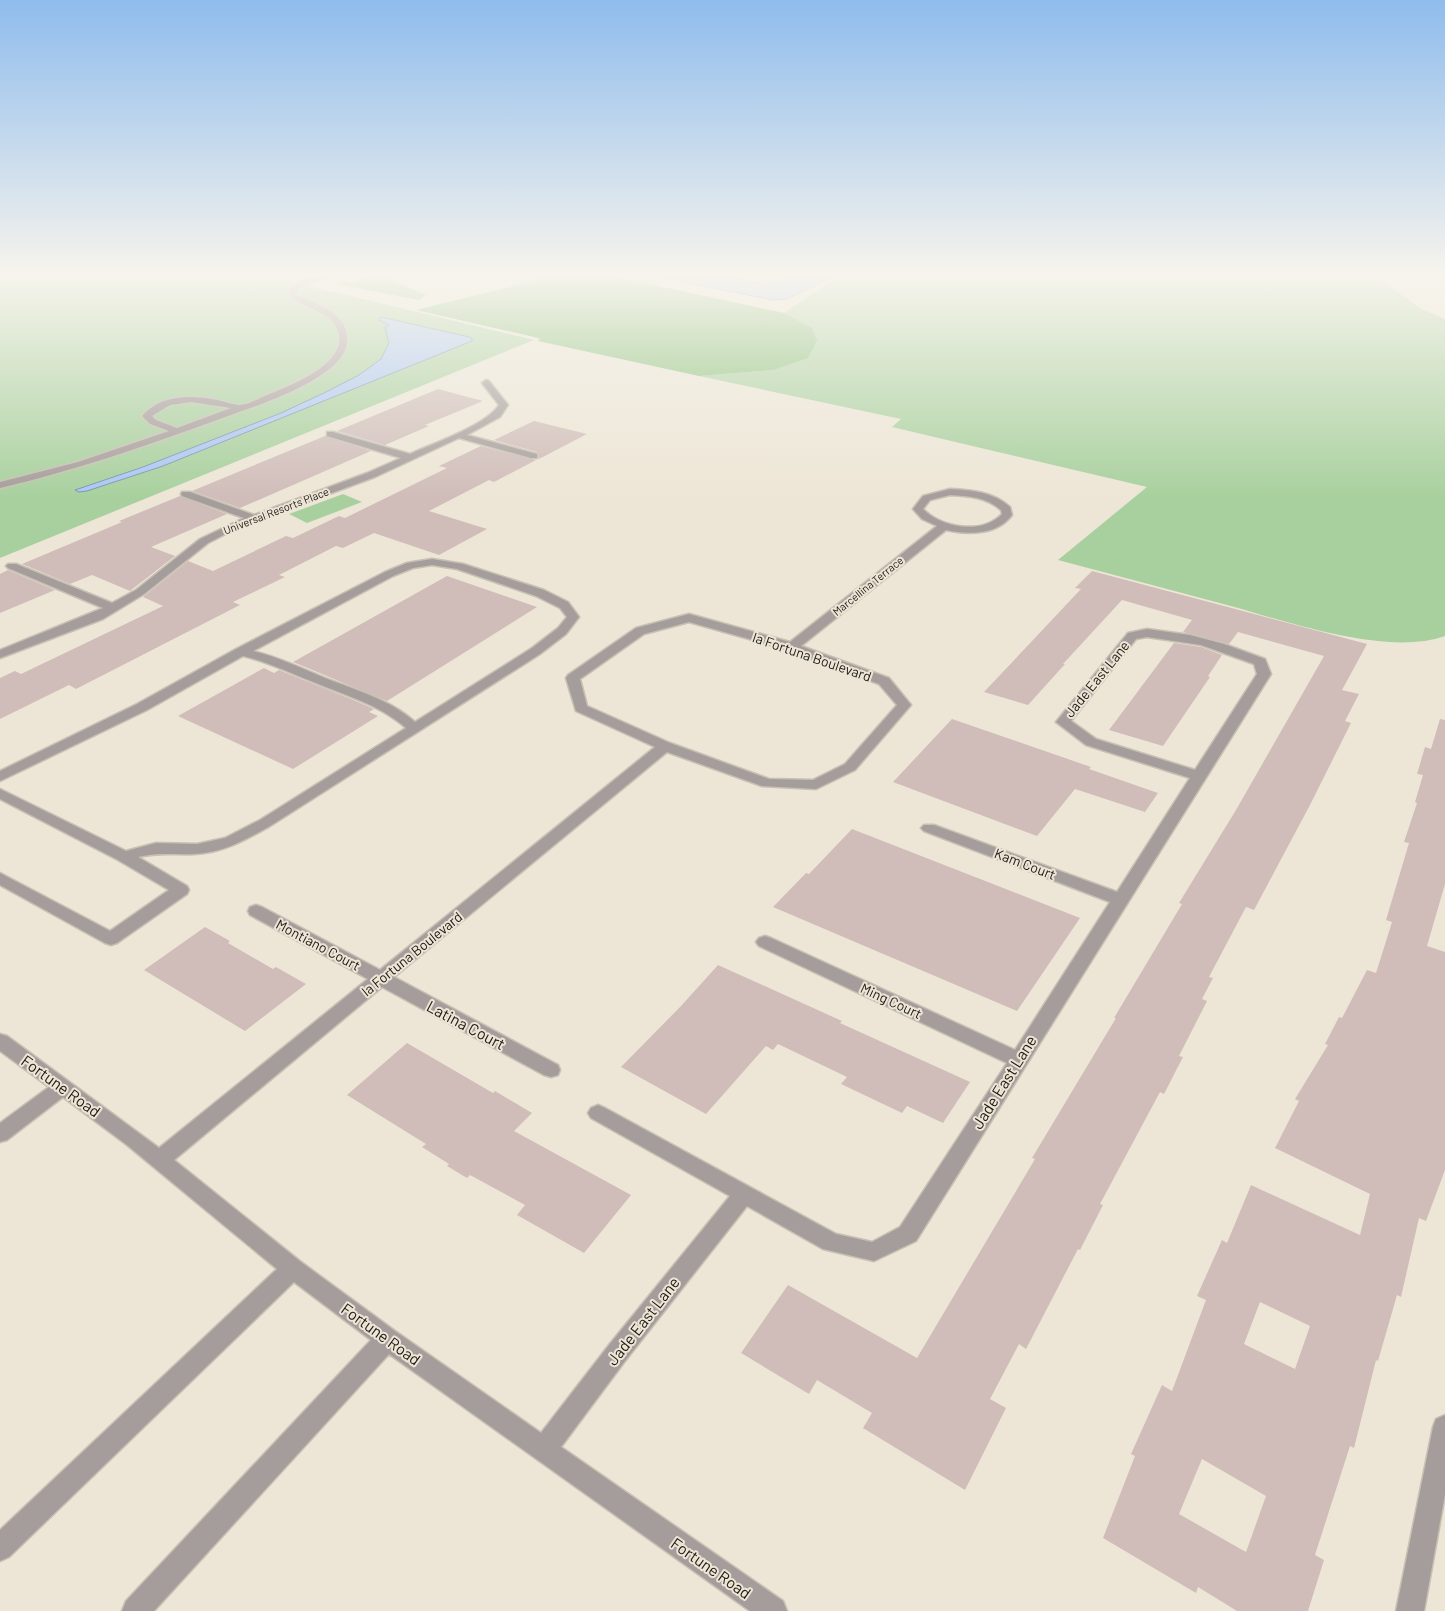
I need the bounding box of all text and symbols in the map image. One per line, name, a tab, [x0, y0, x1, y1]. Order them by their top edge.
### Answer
street label: Universal Resorts Place	[221, 484, 331, 537]
street label: Marcellina Terrace	[830, 553, 906, 618]
street label: la Fortuna Boulevard	[751, 628, 874, 685]
street label: Jade East Lane	[1061, 637, 1133, 720]
street label: Kam Court	[992, 844, 1058, 883]
street label: la Fortuna Boulevard	[358, 908, 465, 999]
street label: Montiano Court	[273, 915, 363, 974]
street label: Ming Court	[858, 979, 924, 1022]
street label: Latina Court	[424, 996, 509, 1053]
street label: Jade East Lane	[967, 1031, 1040, 1132]
street label: Fortune Road	[18, 1051, 105, 1121]
street label: Jade East Lane	[602, 1273, 683, 1369]
street label: Fortune Road	[338, 1299, 425, 1369]
street label: Fortune Road	[668, 1533, 755, 1602]

